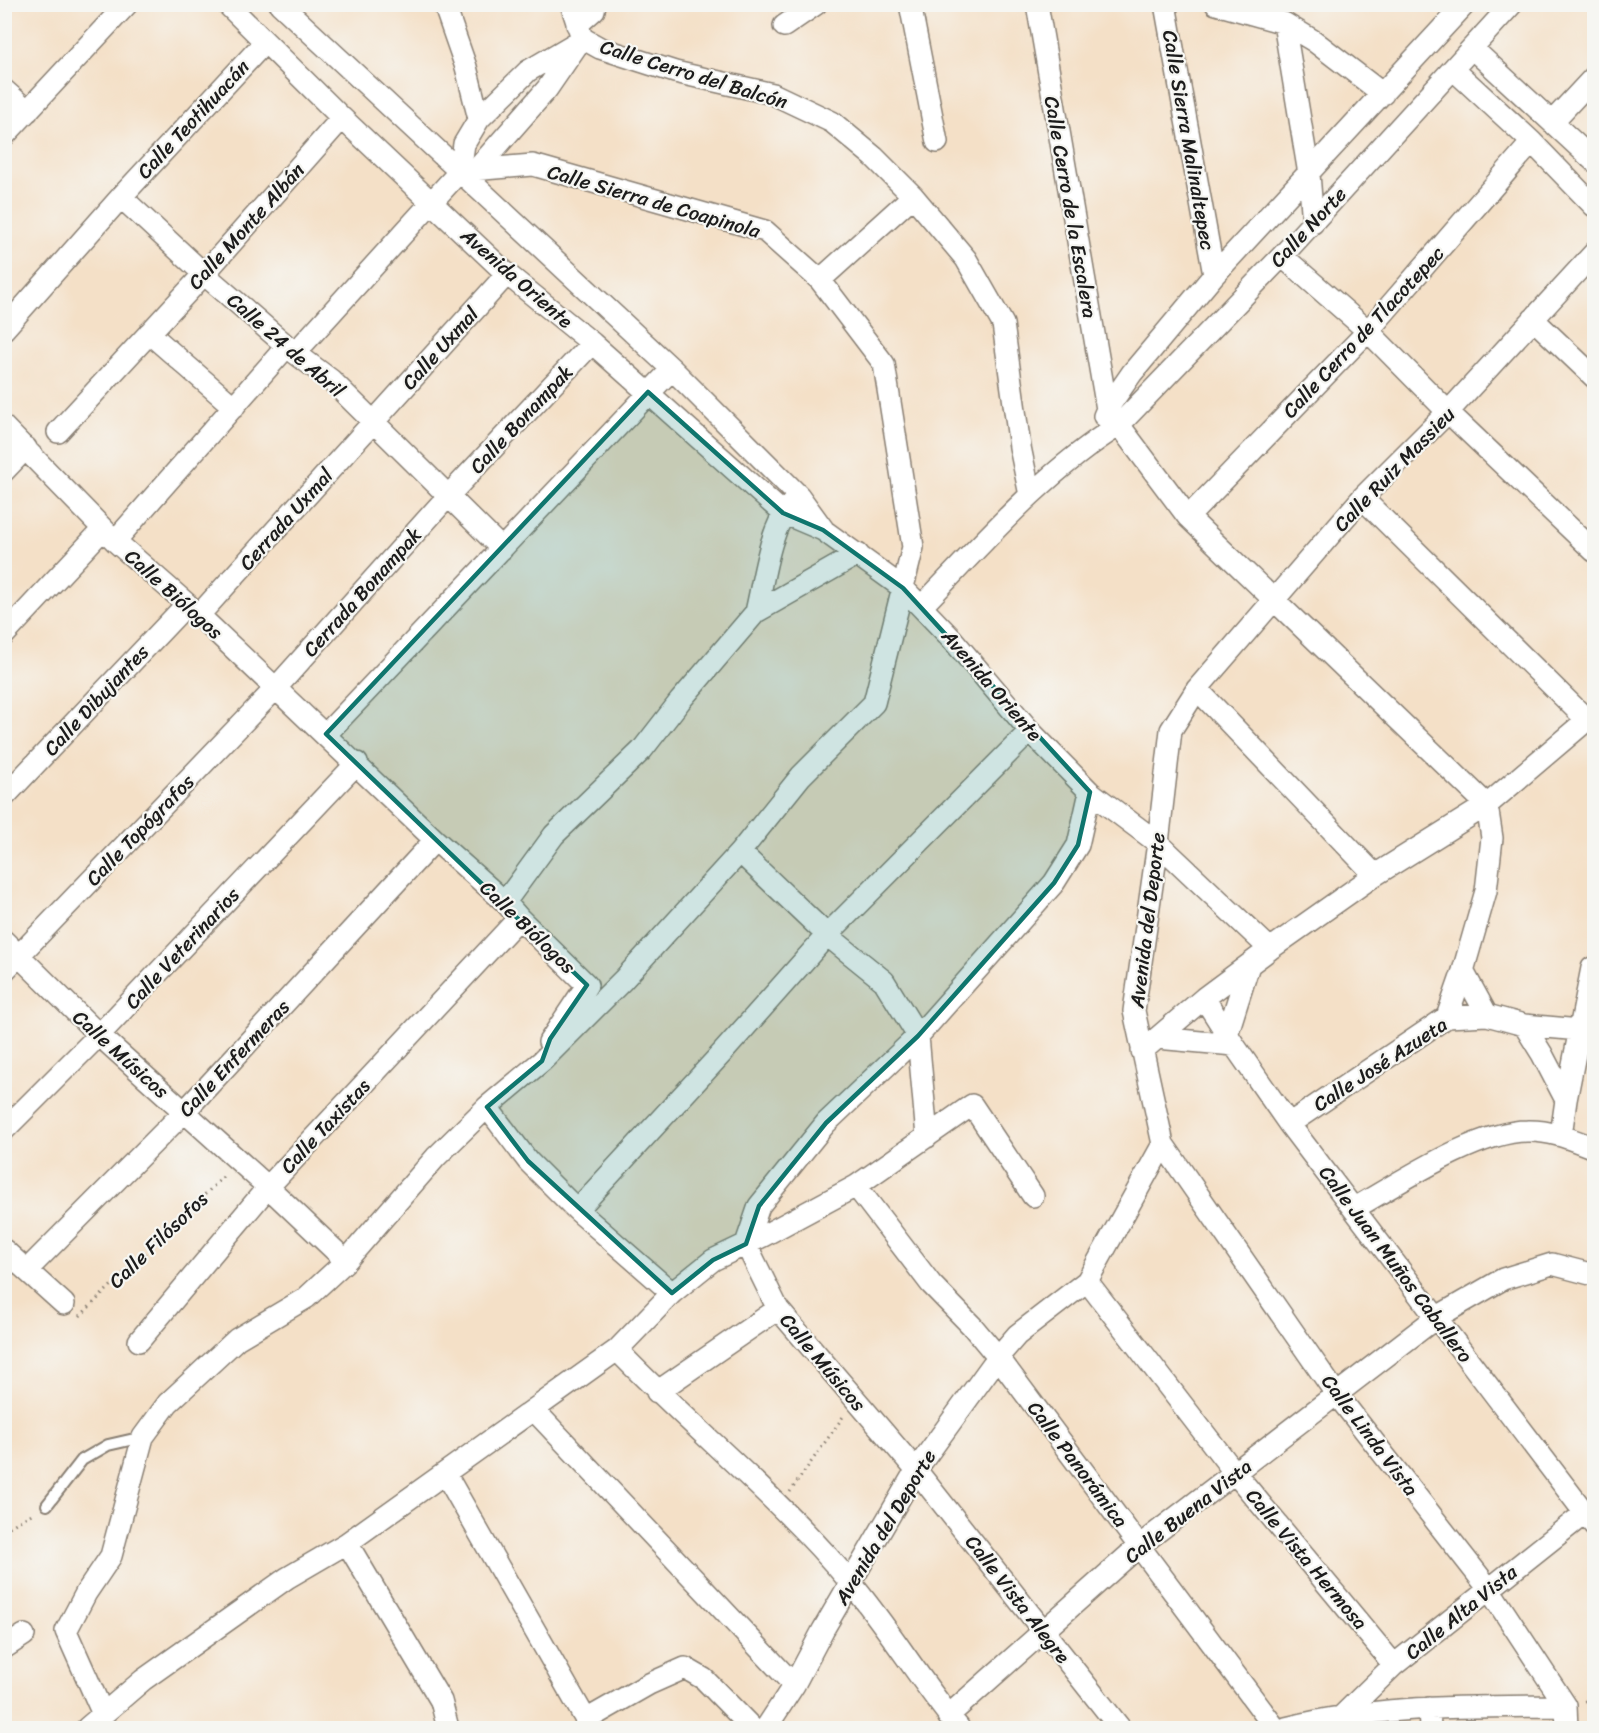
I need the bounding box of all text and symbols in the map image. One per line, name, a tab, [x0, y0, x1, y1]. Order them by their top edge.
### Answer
street label: Calle Sierra Malinaltepec	[1152, 27, 1225, 253]
street label: Calle Cerro del Balcón	[596, 29, 792, 120]
street label: Calle Teotihuacán	[128, 51, 259, 187]
street label: Calle Cerro de la Escalera	[1034, 93, 1107, 321]
street label: Calle Monte Albán	[179, 154, 314, 298]
street label: Calle Sierra de Coapinola	[543, 154, 765, 249]
street label: Calle Norte	[1261, 179, 1355, 276]
street label: Avenida Oriente	[452, 219, 581, 338]
street label: Calle Cerro de Tlacotepec	[1274, 238, 1453, 427]
street label: Calle 24 de Abril	[219, 284, 353, 407]
street label: Calle Uxmal	[393, 297, 489, 398]
street label: Calle Bonampak	[461, 356, 582, 482]
street label: Calle Ruiz Massieu	[1325, 398, 1464, 540]
street label: Cerrada Uxmal	[230, 460, 343, 579]
street label: Cerrada Bonampak	[294, 519, 431, 665]
street label: Calle Biólogos	[116, 540, 232, 649]
street label: Avenida Oriente	[932, 620, 1051, 750]
street label: Calle Dibujantes	[35, 636, 158, 764]
street label: Calle Topógrafos	[77, 765, 204, 895]
street label: Avenida del Deporte	[1119, 830, 1176, 1011]
street label: Calle Biólogos	[471, 872, 585, 983]
street label: Calle Veterinarios	[116, 878, 249, 1018]
street label: Calle Enfermeras	[170, 991, 299, 1126]
street label: Calle Músicos	[64, 1001, 178, 1108]
street label: Calle José Azueta	[1306, 1008, 1455, 1121]
street label: Calle Taxistas	[272, 1070, 380, 1182]
street label: Calle Juan Muños Caballero	[1309, 1158, 1482, 1371]
street label: Calle Filósofos	[100, 1183, 217, 1297]
street label: Calle Músicos	[771, 1305, 875, 1420]
street label: Calle Linda Vista	[1312, 1367, 1427, 1504]
street label: Calle Panorámica	[1018, 1393, 1137, 1535]
street label: Avenida del Deporte	[824, 1443, 946, 1613]
street label: Calle Buena Vista	[1117, 1450, 1260, 1573]
street label: Calle Vista Hermosa	[1237, 1481, 1377, 1638]
street label: Calle Vista Alegre	[956, 1527, 1080, 1672]
street label: Calle Alta Vista	[1397, 1555, 1526, 1669]

